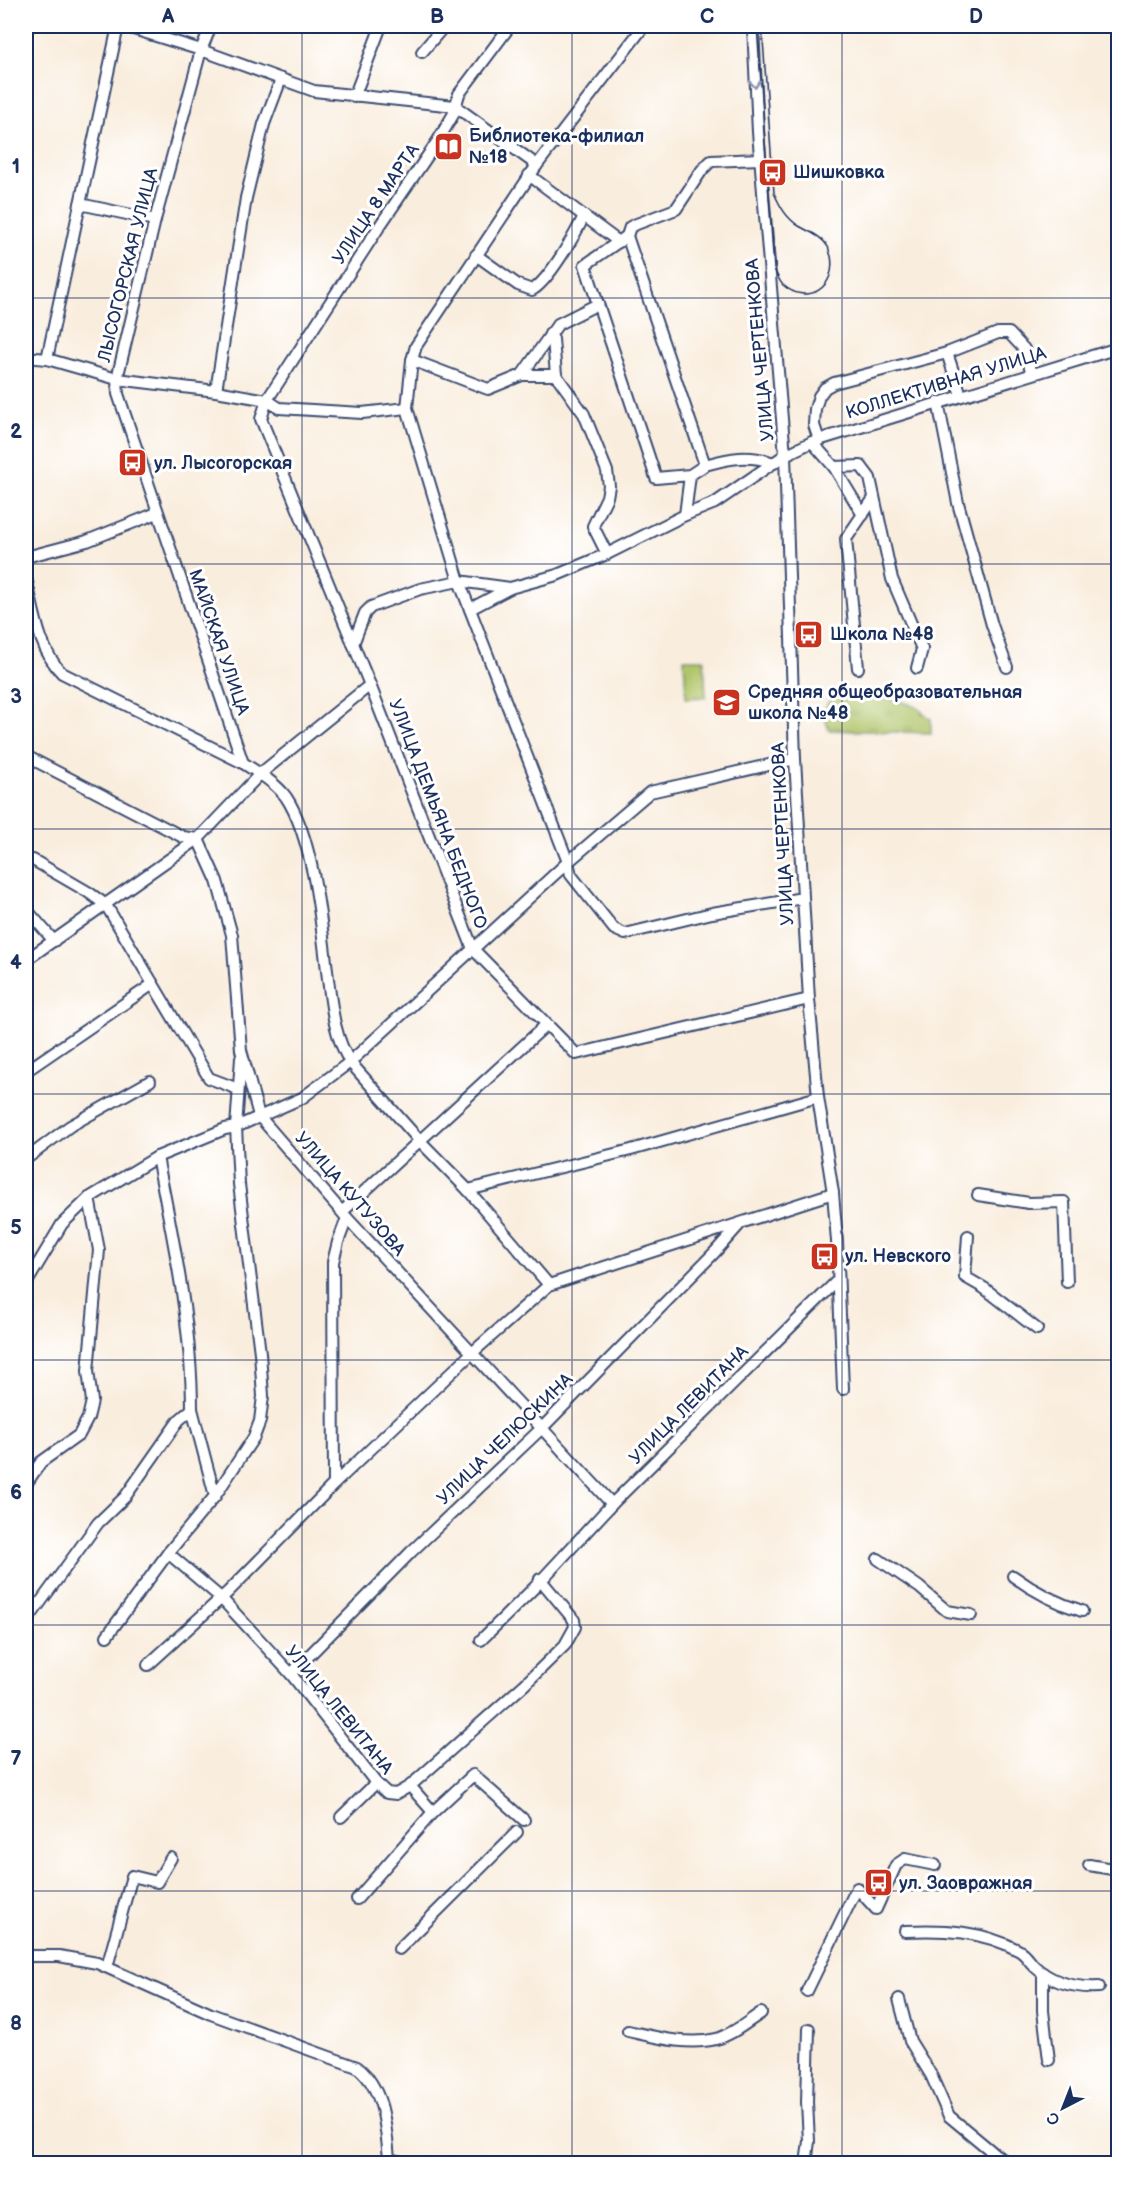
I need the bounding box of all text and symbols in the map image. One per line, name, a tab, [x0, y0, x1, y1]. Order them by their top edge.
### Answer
text: A	[161, 5, 175, 29]
text: B	[430, 5, 444, 29]
text: C	[700, 5, 714, 29]
text: D	[969, 5, 983, 29]
one-way arrow	[749, 79, 762, 88]
place label: Библиотека-филиал №18	[469, 126, 644, 168]
library icon: Библиотека-филиал №18	[432, 130, 464, 162]
street label: УЛИЦА 8 МАРТА	[328, 140, 424, 268]
text: 1	[12, 155, 20, 179]
bus stop icon: Шишковка	[756, 156, 788, 188]
place label: Шишковка	[793, 162, 885, 183]
street label: ЛЫСОГОРСКАЯ УЛИЦА	[93, 166, 162, 365]
street label: УЛИЦА ЧЕРТЕНКОВА	[742, 258, 778, 442]
street label: КОЛЛЕКТИВНАЯ УЛИЦА	[843, 342, 1049, 423]
text: 2	[10, 420, 22, 444]
bus stop icon: ул. Лысогорская	[117, 447, 149, 479]
place label: ул. Лысогорская	[154, 453, 292, 474]
street label: МАЙСКАЯ УЛИЦА	[184, 566, 254, 718]
bus stop icon: Школа №48	[793, 618, 825, 650]
place label: Школа №48	[830, 624, 934, 645]
place label: Средняя общеобразовательная школа №48	[748, 682, 1022, 724]
text: 3	[10, 685, 22, 709]
school or university icon: Средняя общеобразовательная школа №48	[711, 686, 743, 718]
street label: УЛИЦА ДЕМЬЯНА БЕДНОГО	[384, 696, 492, 932]
street label: УЛИЦА ЧЕРТЕНКОВА	[768, 742, 798, 926]
text: 4	[10, 951, 22, 975]
street label: УЛИЦА КУТУЗОВА	[290, 1128, 410, 1260]
text: 5	[10, 1216, 22, 1240]
bus stop icon: ул. Невского	[808, 1240, 840, 1272]
place label: ул. Невского	[845, 1246, 951, 1267]
street label: УЛИЦА ЛЕВИТАНА	[625, 1341, 753, 1469]
street label: УЛИЦА ЧЕЛЮСКИНА	[433, 1369, 577, 1509]
text: 6	[10, 1481, 22, 1505]
street label: УЛИЦА ЛЕВИТАНА	[281, 1641, 397, 1779]
text: 7	[10, 1747, 22, 1771]
bus stop icon: ул. Заовражная	[862, 1867, 894, 1899]
place label: ул. Заовражная	[899, 1873, 1033, 1894]
text: 8	[10, 2012, 22, 2036]
north arrow	[1033, 2078, 1093, 2138]
text: С	[1043, 2107, 1064, 2129]

